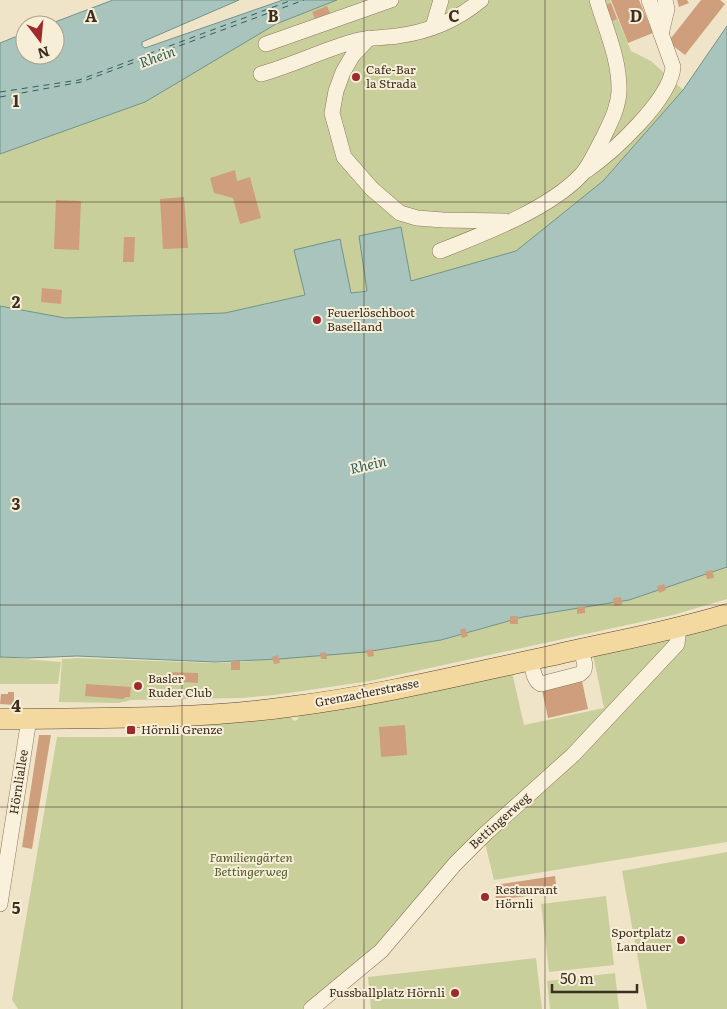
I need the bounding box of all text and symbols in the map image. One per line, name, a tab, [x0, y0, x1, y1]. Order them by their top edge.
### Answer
text: A	[85, 3, 97, 27]
text: B	[267, 3, 279, 27]
text: C	[448, 3, 460, 27]
text: D	[630, 3, 642, 27]
north arrow	[15, 15, 65, 65]
water label: Rhein	[136, 40, 178, 72]
text: N	[35, 42, 52, 65]
place label: Cafe-Bar la Strada	[366, 60, 417, 92]
marker: Cafe-Bar la Strada	[350, 71, 362, 83]
text: 1	[13, 88, 20, 112]
text: 2	[12, 289, 21, 313]
place label: Feuerlöschboot Baselland	[327, 303, 415, 335]
marker: Feuerlöschboot Baselland	[311, 314, 323, 326]
water label: Rhein	[348, 450, 389, 478]
text: 3	[12, 491, 21, 515]
place label: Basler Ruder Club	[148, 669, 212, 701]
street label: Grenzacherstrasse	[313, 673, 420, 711]
marker: Basler Ruder Club	[132, 680, 144, 692]
text: 4	[11, 693, 21, 717]
place label: Hörnli Grenze	[141, 720, 223, 738]
marker: Hörnli Grenze	[125, 724, 137, 736]
street label: Hörnliallee	[4, 748, 32, 816]
street label: Bettingerweg	[465, 788, 534, 853]
park label: Familiengärten Bettingerweg	[209, 848, 293, 880]
place label: Restaurant Hörnli	[495, 880, 558, 912]
marker: Restaurant Hörnli	[479, 891, 491, 903]
text: 5	[12, 895, 21, 919]
place label: Sportplatz Landauer	[611, 923, 671, 955]
marker: Sportplatz Landauer	[675, 934, 687, 946]
scale bar	[552, 962, 637, 994]
text: 50 m	[560, 966, 594, 989]
place label: Fussballplatz Hörnli	[329, 983, 445, 1001]
marker: Fussballplatz Hörnli	[449, 987, 461, 999]

